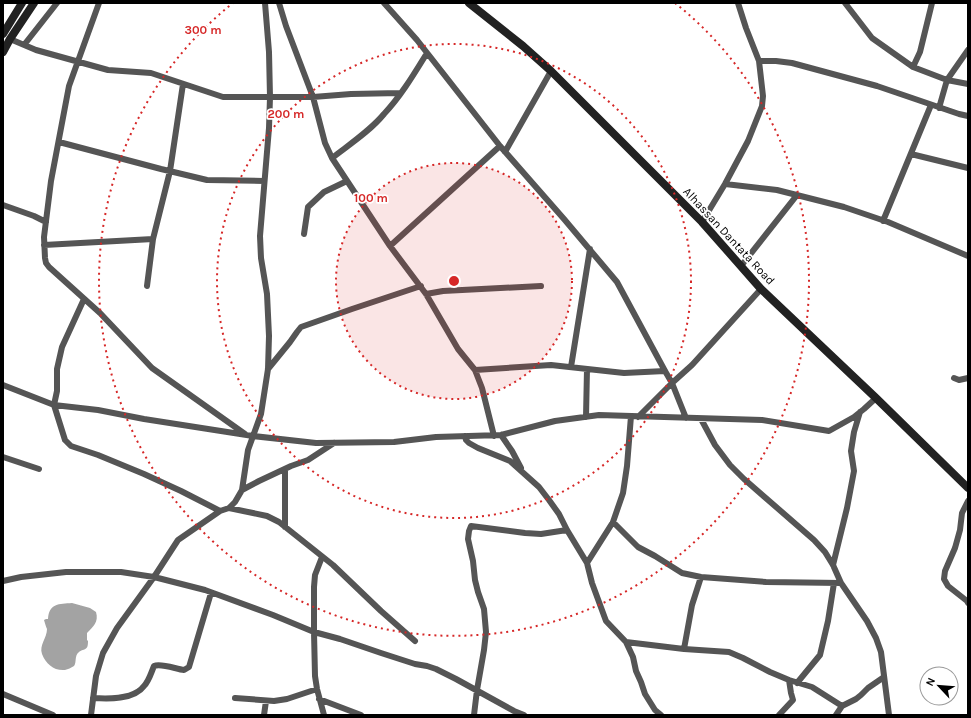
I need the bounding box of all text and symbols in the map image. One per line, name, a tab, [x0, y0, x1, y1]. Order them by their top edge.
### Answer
text: 300 m	[184, 23, 222, 37]
text: 200 m	[268, 107, 304, 121]
street label: Alhassan Dantata Road	[680, 184, 778, 288]
text: 100 m	[354, 191, 388, 205]
centre of rings	[447, 274, 461, 288]
north arrow	[919, 666, 959, 706]
text: N	[923, 675, 938, 688]

